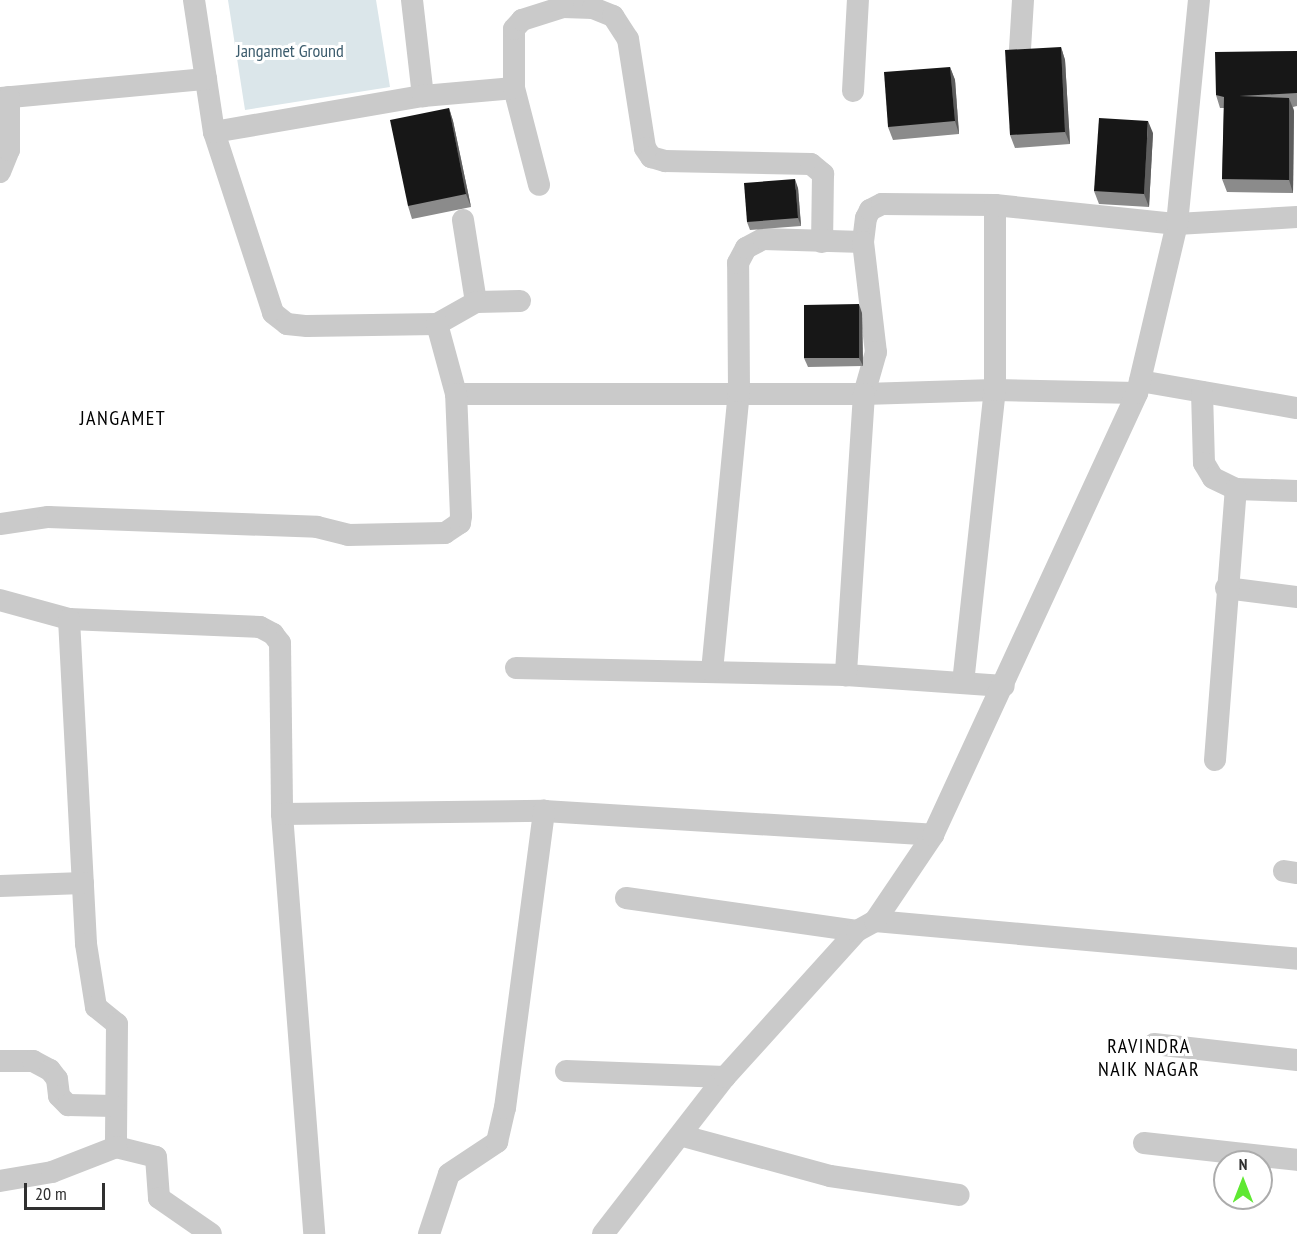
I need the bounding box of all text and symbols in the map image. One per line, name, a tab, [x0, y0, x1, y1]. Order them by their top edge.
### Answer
park label: Jangamet Ground	[236, 40, 344, 62]
district label: JANGAMET	[80, 406, 166, 430]
district label: RAVINDRA NAIK NAGAR	[1098, 1035, 1200, 1082]
north arrow	[1213, 1150, 1273, 1210]
text: N	[1239, 1154, 1247, 1174]
scale bar	[27, 1171, 108, 1209]
text: 20 m	[35, 1182, 67, 1205]

